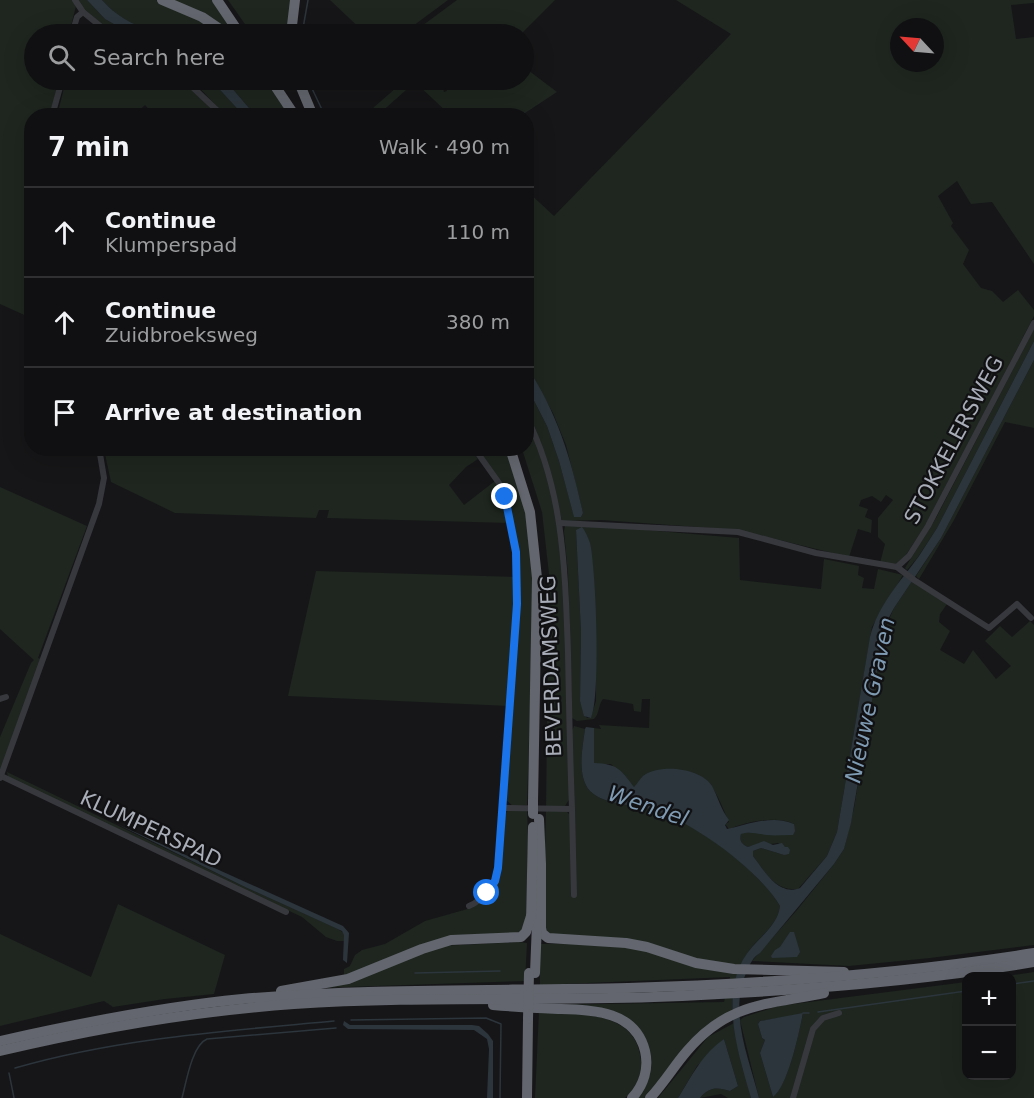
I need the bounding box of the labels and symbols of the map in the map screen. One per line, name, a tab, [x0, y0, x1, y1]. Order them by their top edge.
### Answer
north arrow	[890, 18, 944, 72]
street label: STOKKELERSWEG	[900, 352, 1008, 528]
route end	[491, 483, 517, 509]
street label: BEVERDAMSWEG	[536, 575, 566, 757]
water label: Nieuwe Graven	[840, 615, 900, 785]
water label: Wendel	[605, 781, 691, 831]
street label: KLUMPERSPAD	[76, 786, 226, 872]
route start	[473, 879, 499, 905]

